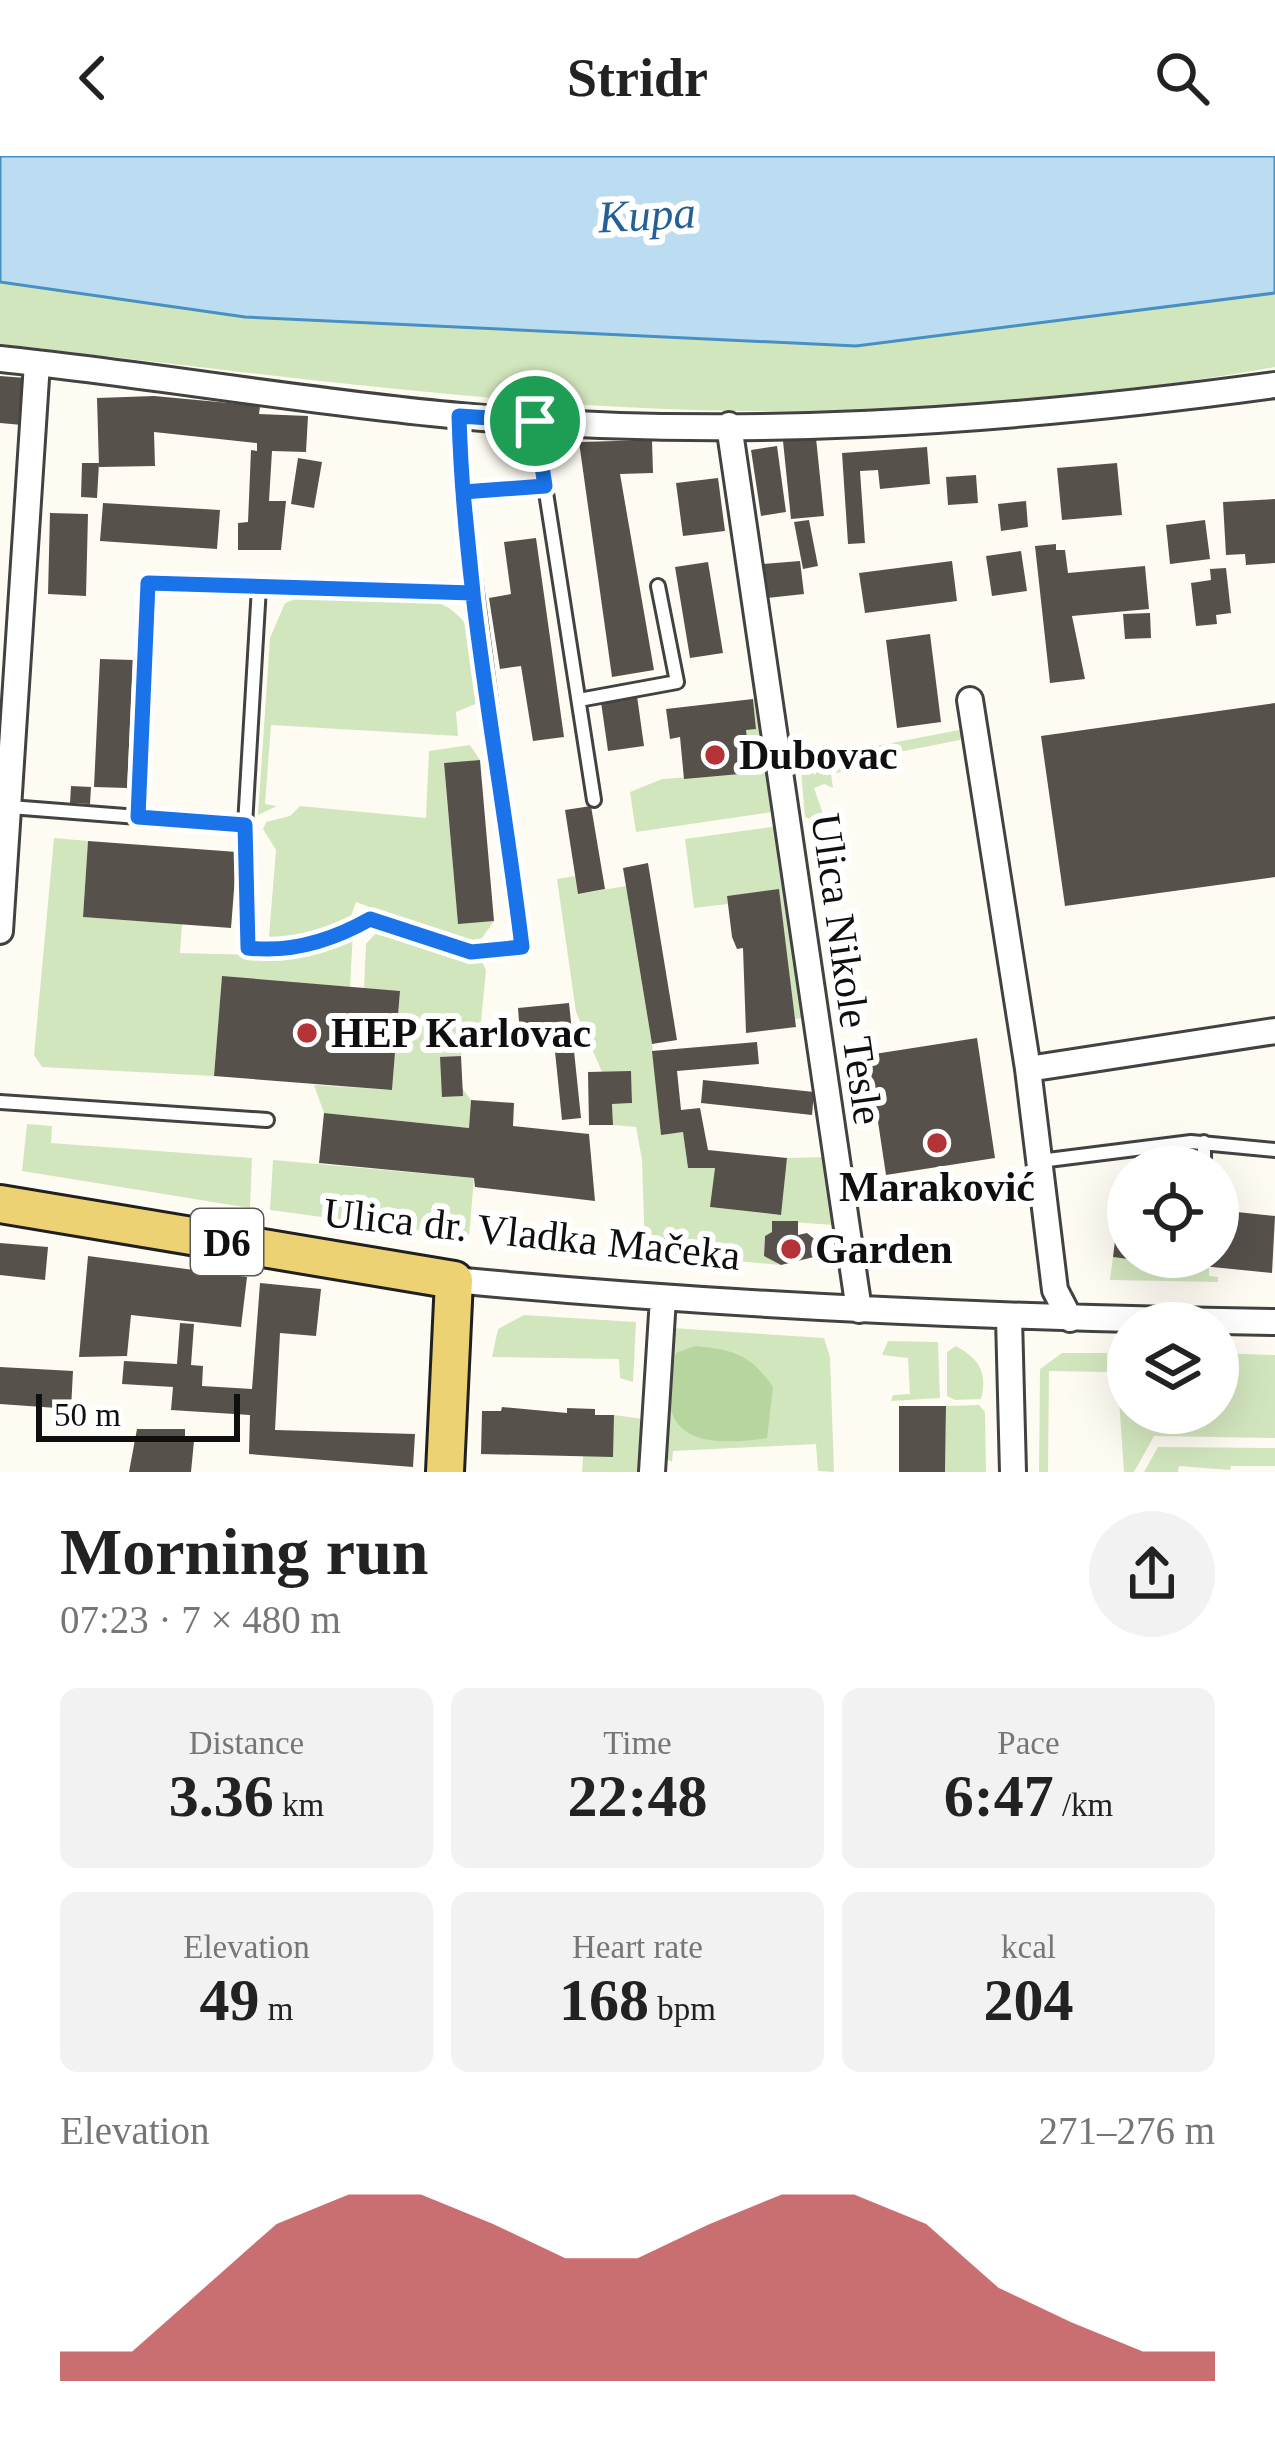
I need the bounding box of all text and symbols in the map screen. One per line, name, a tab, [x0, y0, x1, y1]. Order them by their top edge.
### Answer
icon: back	[60, 45, 126, 111]
icon: search	[1149, 45, 1215, 111]
text: Stridr	[567, 48, 708, 108]
water label: Kupa	[596, 187, 697, 243]
pin	[484, 370, 586, 472]
icon: arrive	[502, 388, 568, 454]
place label: Dubovac	[739, 732, 898, 778]
marker: Dubovac	[702, 742, 728, 768]
street label: Ulica Nikole Tesle	[802, 811, 892, 1127]
place label: HEP Karlovac	[331, 1010, 591, 1056]
marker: HEP Karlovac	[294, 1020, 320, 1046]
marker: Maraković	[924, 1130, 950, 1156]
map controls	[1107, 1146, 1239, 1434]
button: locate	[1107, 1146, 1239, 1278]
place label: Maraković	[839, 1164, 1035, 1210]
street label: Ulica dr. Vladka Mačeka	[321, 1189, 743, 1279]
road number: D6	[191, 1209, 263, 1275]
place label: Garden	[815, 1226, 953, 1272]
marker: Garden	[778, 1236, 804, 1262]
button: layers	[1107, 1302, 1239, 1434]
scale bar	[36, 1388, 240, 1441]
text: 50 m	[54, 1397, 121, 1433]
button: share	[1089, 1511, 1215, 1637]
text: Morning run	[60, 1515, 429, 1588]
text: 07:23 · 7 × 480 m	[60, 1598, 341, 1641]
text: Distance	[189, 1725, 304, 1761]
text: Time	[603, 1725, 672, 1761]
text: Pace	[997, 1725, 1060, 1761]
text: 3.36	[169, 1763, 274, 1829]
text: 22:48	[568, 1763, 707, 1829]
text: 6:47	[944, 1763, 1054, 1829]
text: km	[274, 1787, 324, 1823]
text: /km	[1054, 1787, 1113, 1823]
text: Elevation	[183, 1929, 310, 1965]
text: Heart rate	[572, 1929, 703, 1965]
text: kcal	[1001, 1929, 1056, 1965]
text: 49	[200, 1967, 260, 2033]
text: 168	[559, 1967, 649, 2033]
text: 204	[984, 1967, 1074, 2033]
text: m	[260, 1991, 293, 2027]
text: bpm	[649, 1991, 716, 2027]
text: Elevation	[60, 2109, 209, 2152]
text: 271–276 m	[1038, 2109, 1215, 2152]

